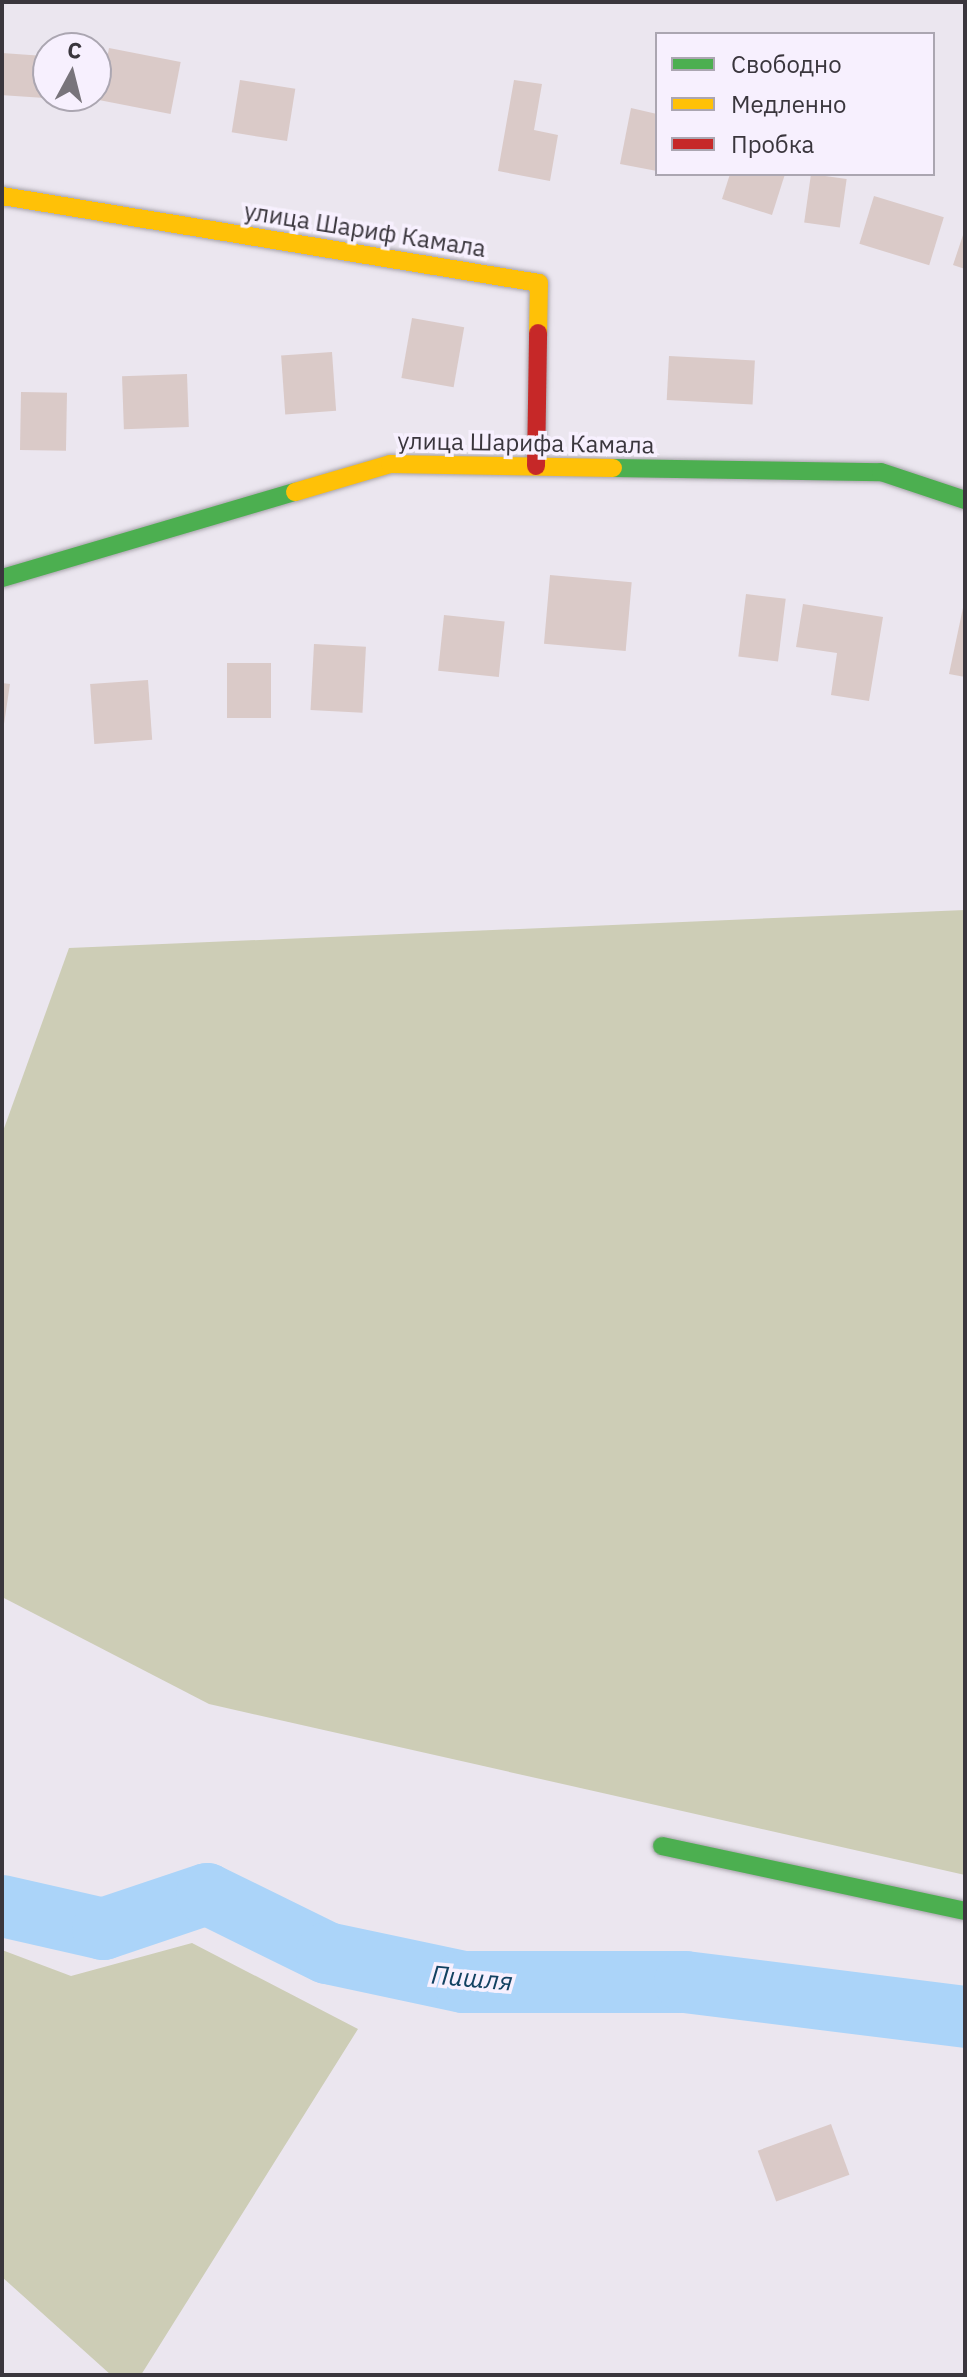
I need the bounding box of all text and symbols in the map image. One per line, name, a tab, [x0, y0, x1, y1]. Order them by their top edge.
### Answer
north arrow	[32, 32, 112, 112]
legend	[655, 32, 935, 176]
text: С	[66, 34, 84, 65]
text: Свободно	[731, 48, 842, 80]
text: Медленно	[731, 88, 847, 120]
text: Пробка	[731, 128, 814, 160]
street label: улица Шариф Камала	[242, 197, 488, 263]
street label: улица Шарифа Камала	[397, 426, 655, 460]
water label: Пишля	[430, 1959, 514, 1997]

